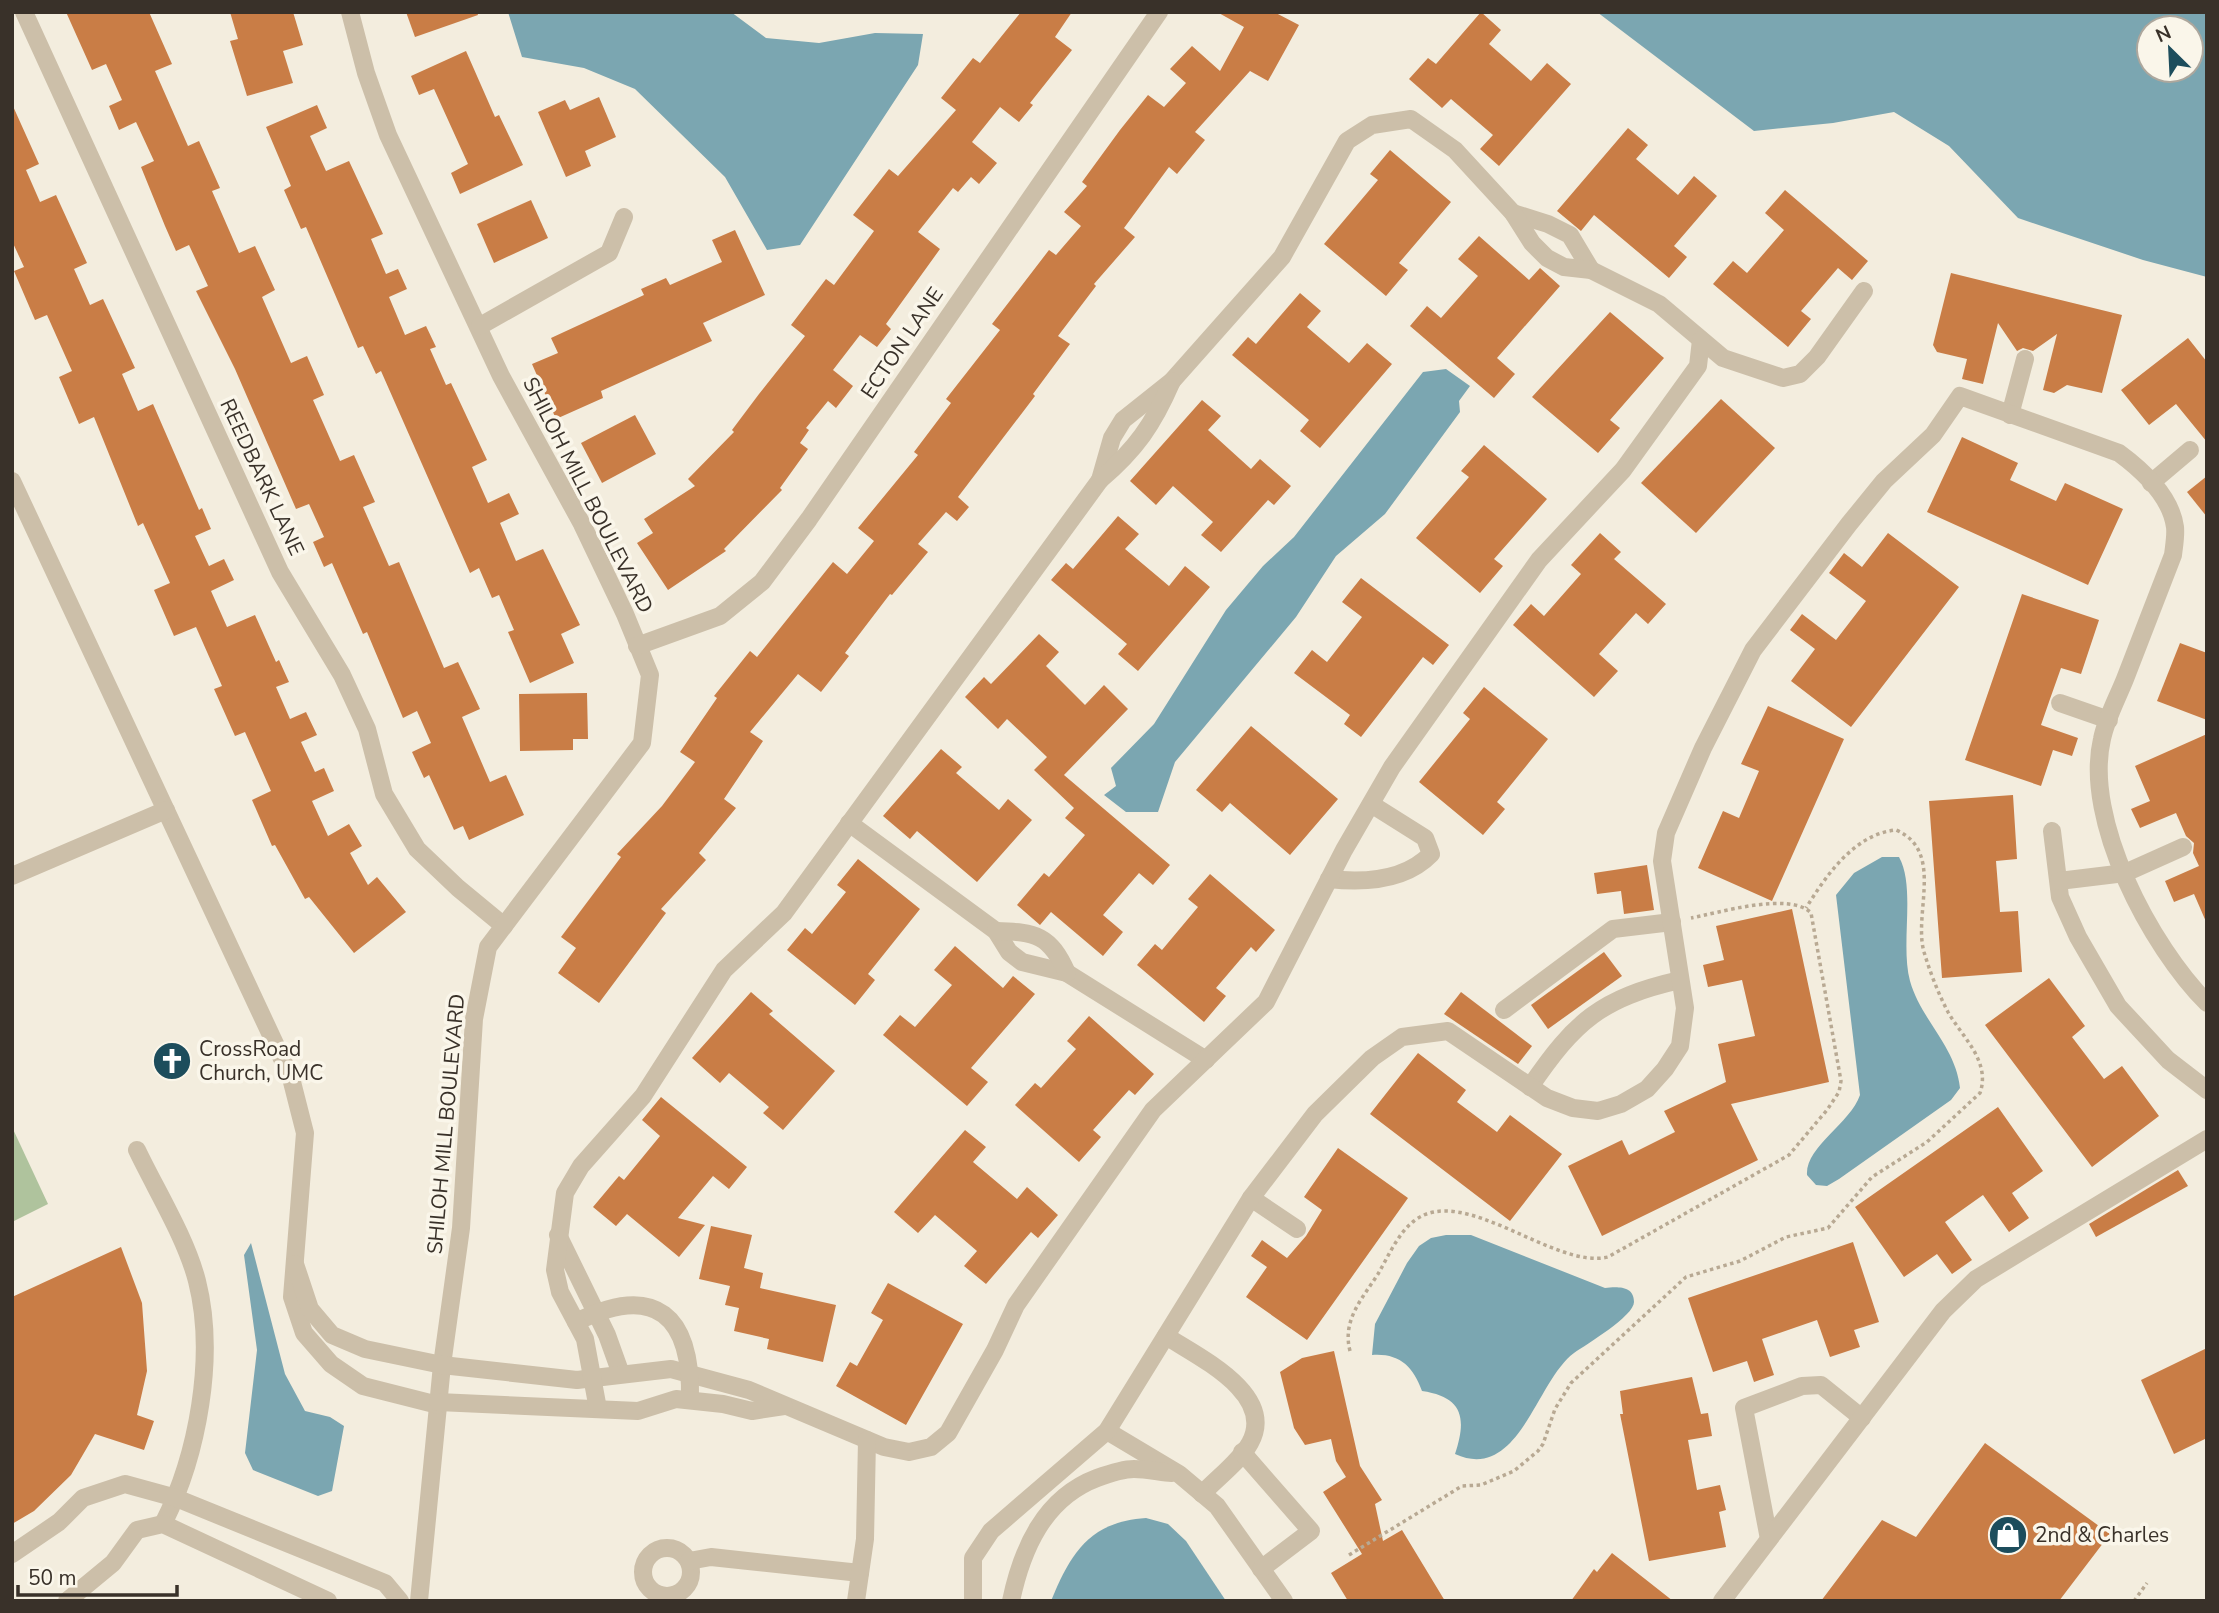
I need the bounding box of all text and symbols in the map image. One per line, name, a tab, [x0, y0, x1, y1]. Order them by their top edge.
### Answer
north arrow	[2135, 14, 2205, 84]
text: N	[2152, 20, 2175, 49]
street label: ECTON LANE	[854, 282, 950, 404]
street label: SHILOH MILL BOULEVARD	[516, 372, 660, 618]
street label: REEDBARK LANE	[213, 394, 311, 560]
street label: SHILOH MILL BOULEVARD	[421, 993, 471, 1255]
place label: CrossRoad Church, UMC	[199, 1035, 323, 1087]
church icon: CrossRoad Church, UMC	[151, 1040, 193, 1082]
shop icon: 2nd & Charles	[1987, 1514, 2029, 1556]
place label: 2nd & Charles	[2035, 1521, 2169, 1549]
scale bar	[18, 1554, 177, 1598]
text: 50 m	[28, 1564, 77, 1592]

